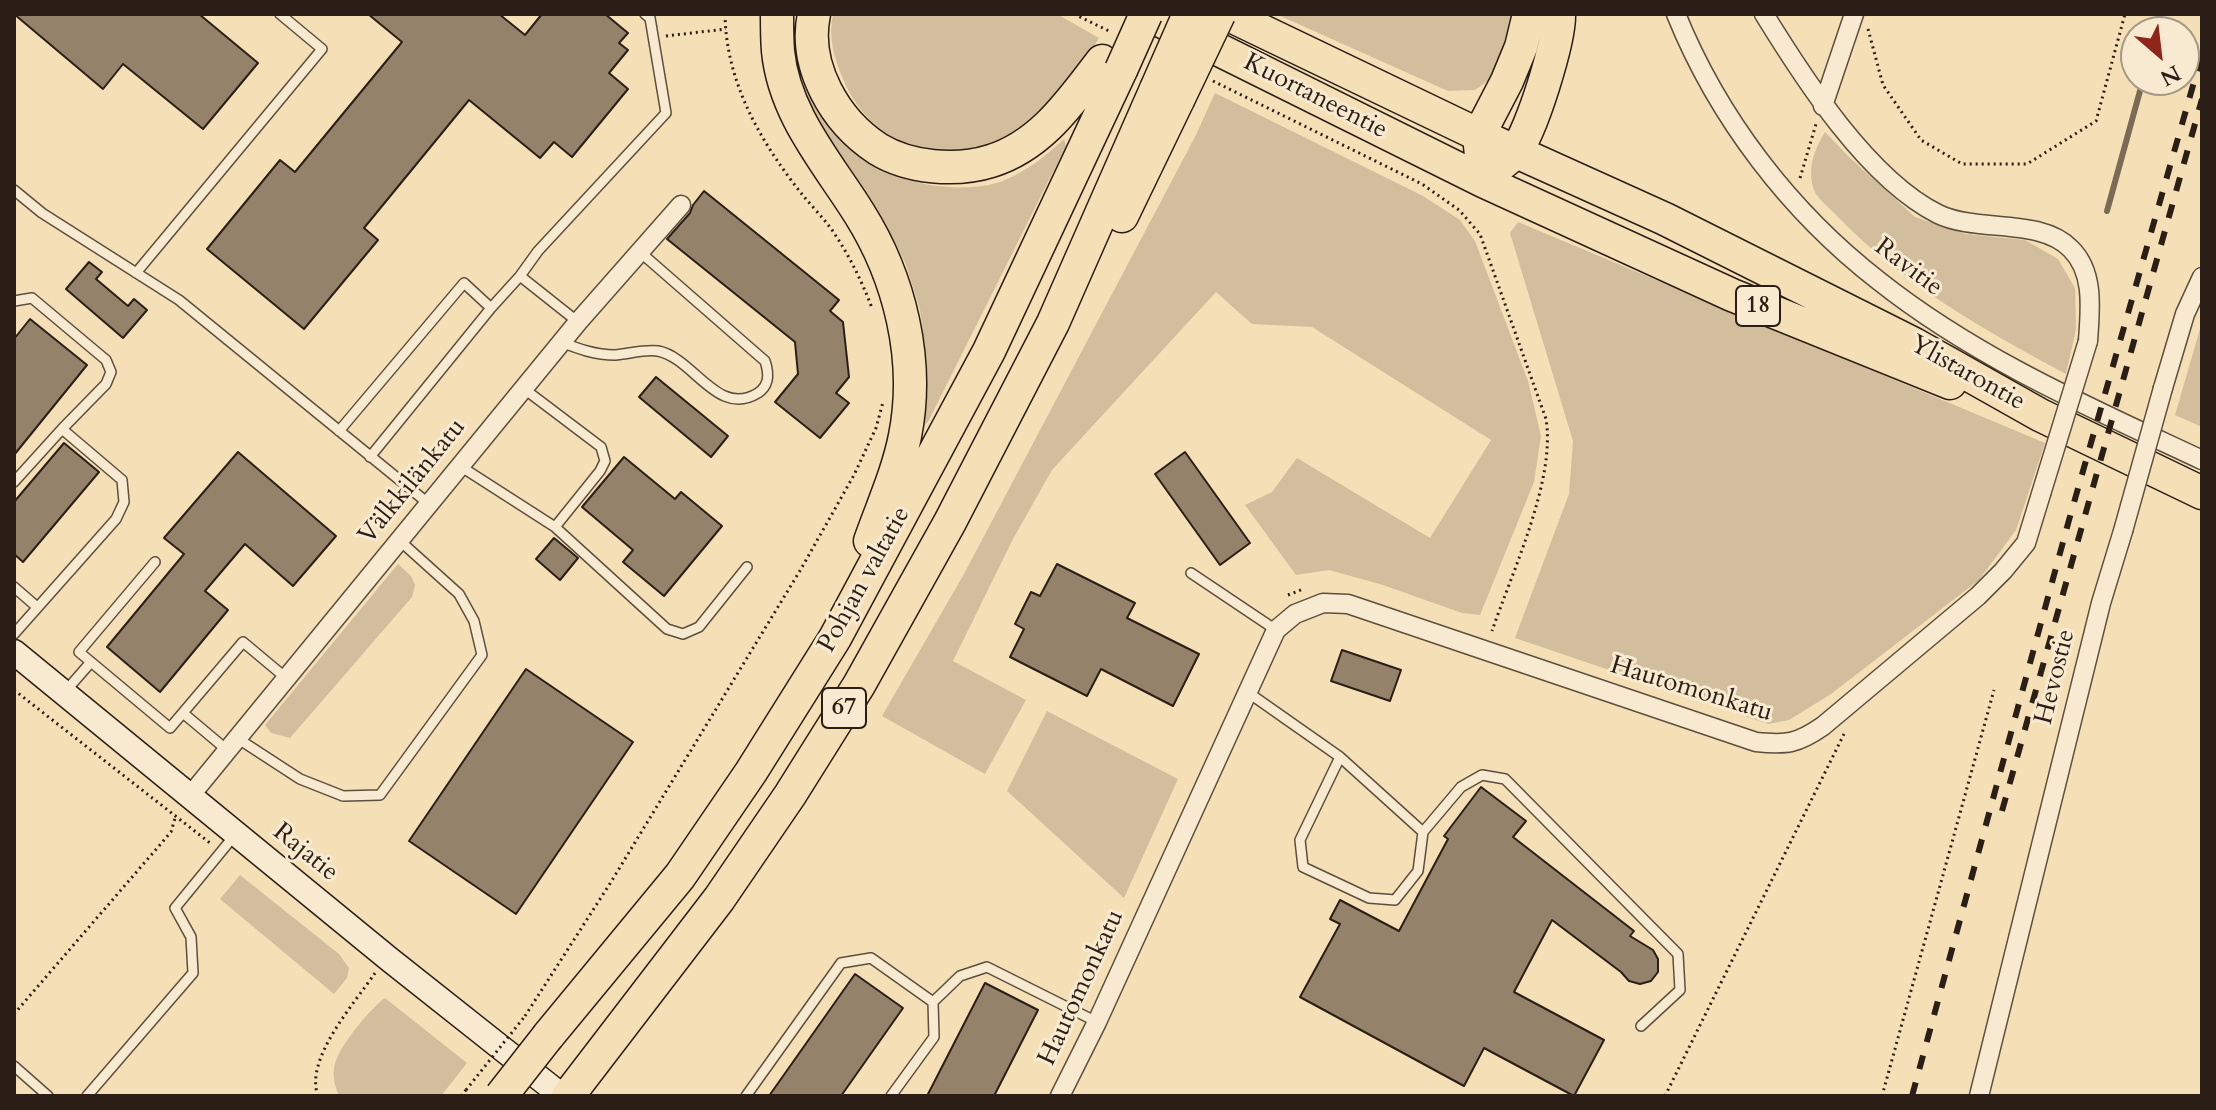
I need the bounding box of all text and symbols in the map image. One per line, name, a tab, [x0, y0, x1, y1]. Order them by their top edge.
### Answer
north arrow	[2120, 16, 2200, 96]
street label: Kuortaneentie	[1238, 47, 1392, 147]
text: N	[2155, 58, 2186, 93]
street label: Ravitie	[1868, 232, 1948, 304]
road number: 18	[1736, 286, 1780, 326]
street label: Ylistarontie	[1904, 330, 2030, 418]
street label: Välkkilänkatu	[353, 413, 473, 551]
street label: Pohjan valtatie	[812, 502, 918, 658]
street label: Hevostie	[2029, 626, 2083, 728]
street label: Hautomonkatu	[1606, 651, 1776, 729]
road number: 67	[822, 688, 866, 728]
street label: Rajatie	[266, 817, 344, 889]
street label: Hautomonkatu	[1032, 905, 1132, 1071]

